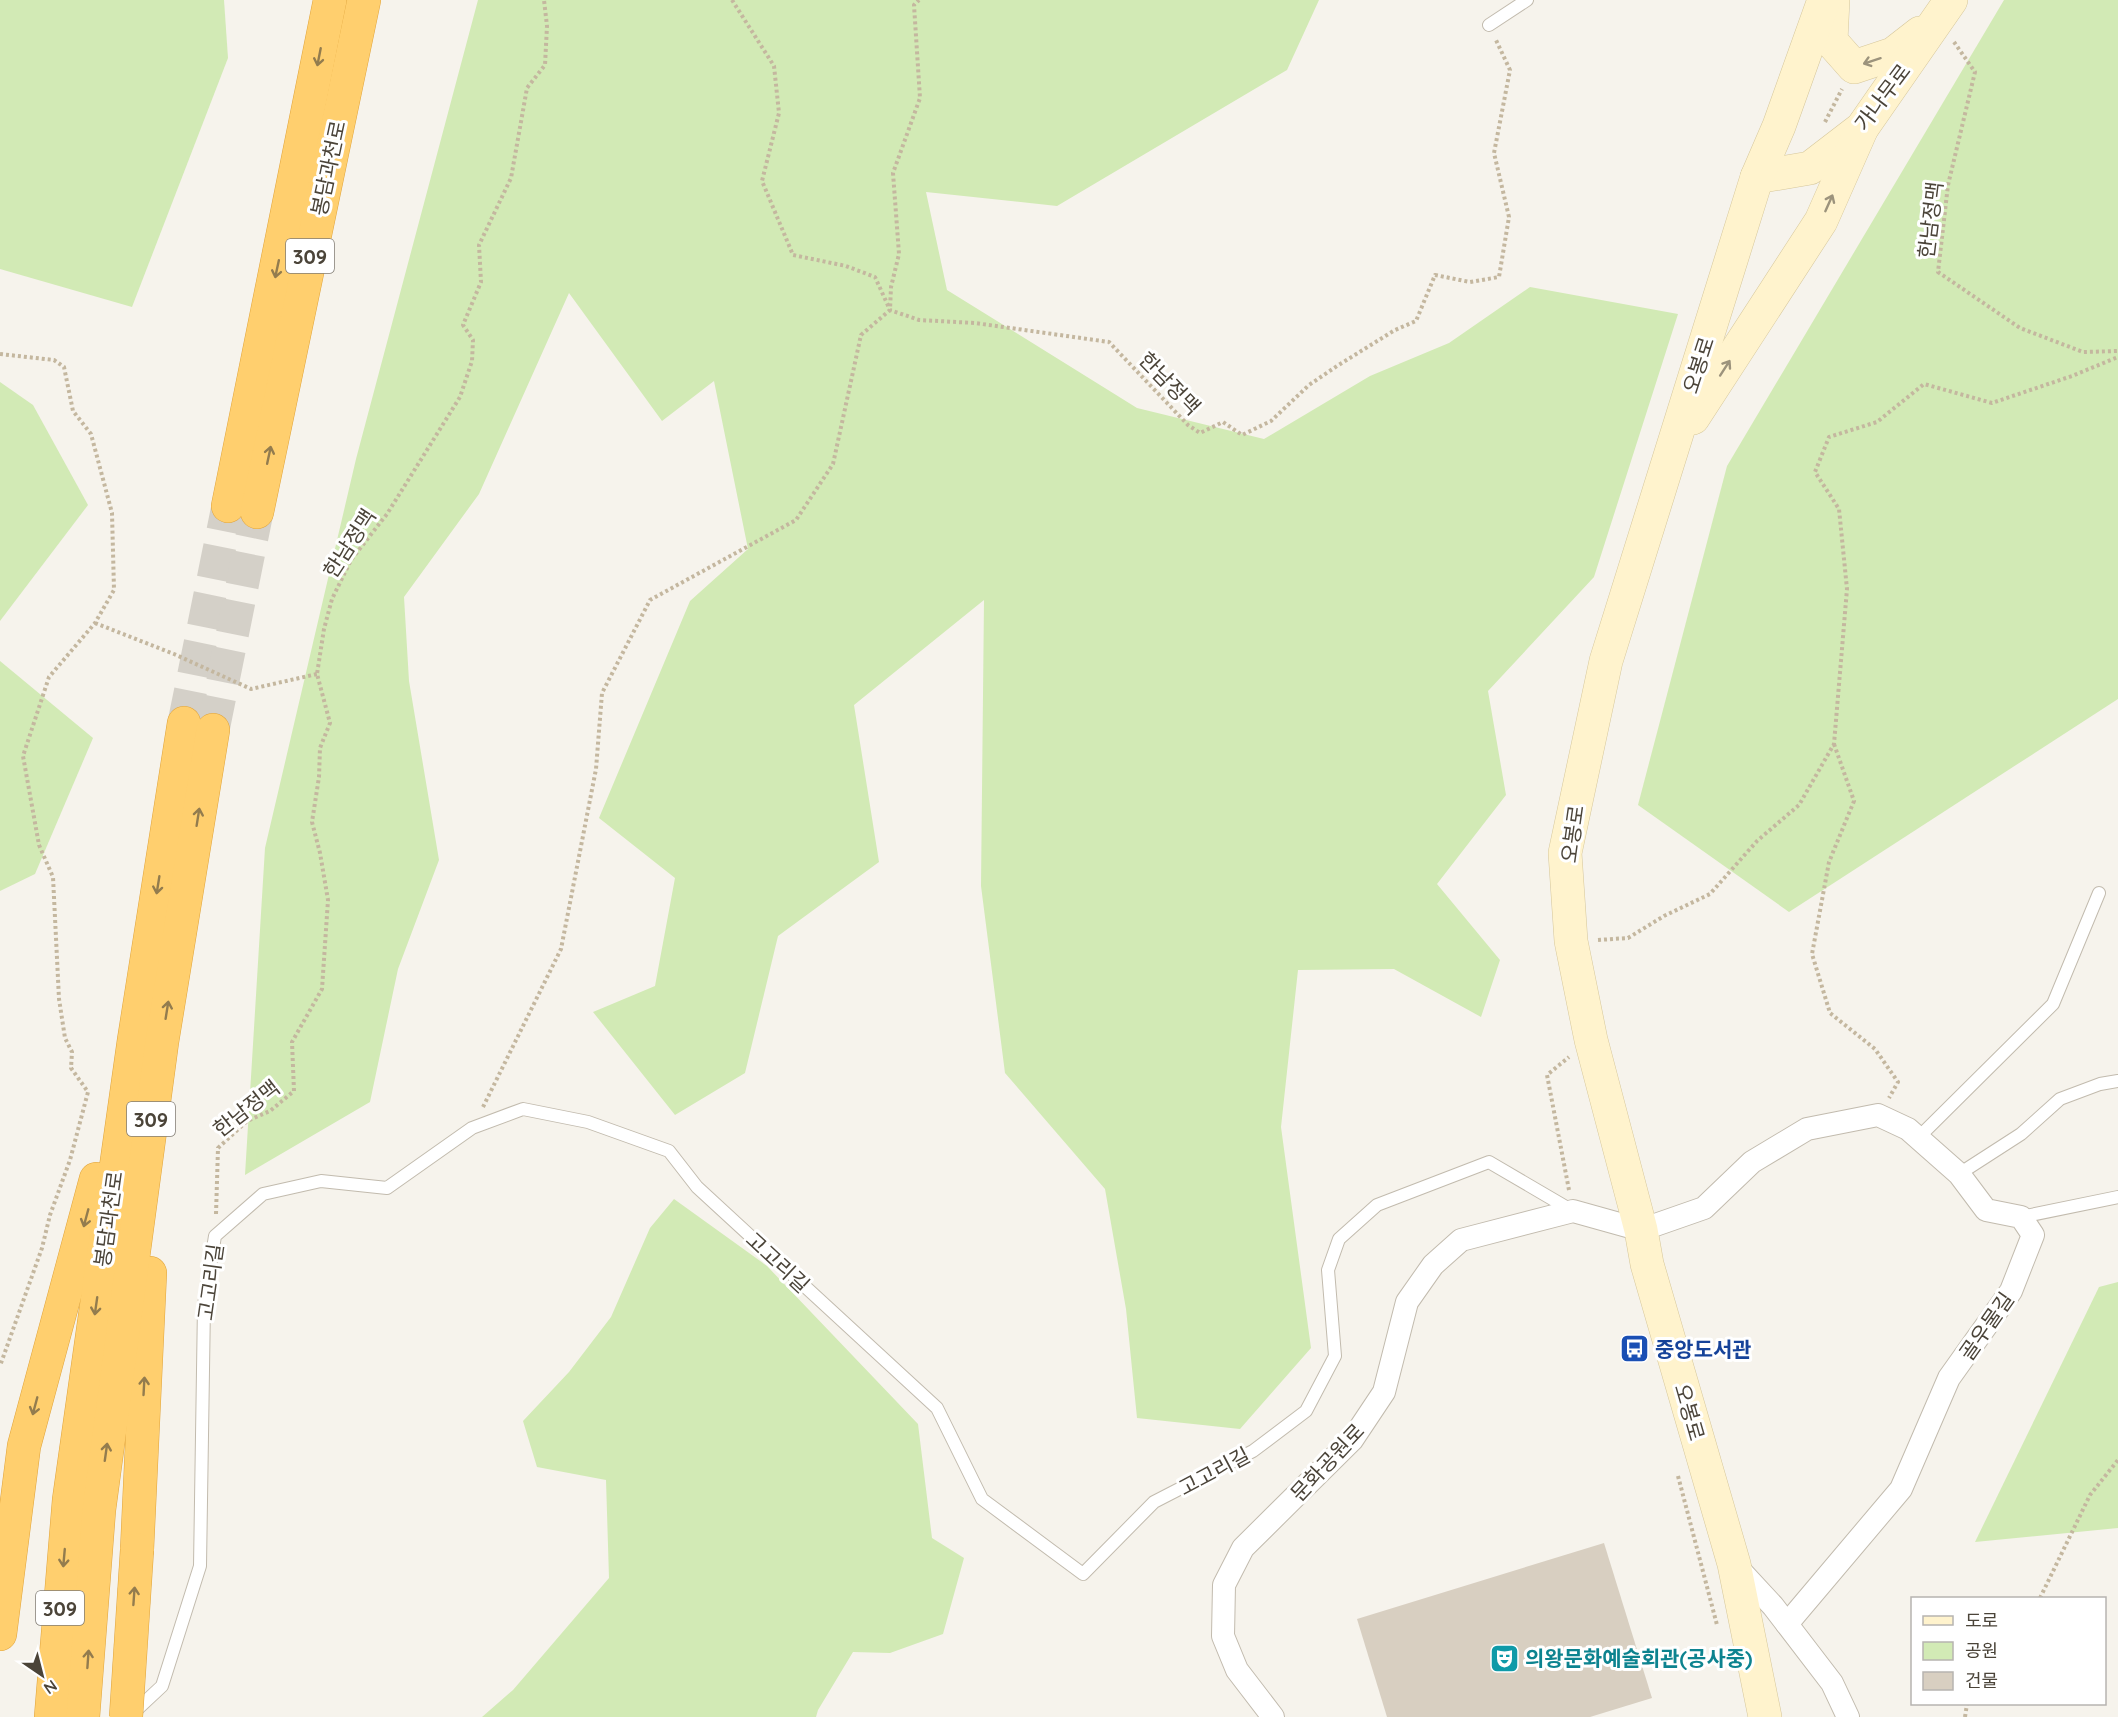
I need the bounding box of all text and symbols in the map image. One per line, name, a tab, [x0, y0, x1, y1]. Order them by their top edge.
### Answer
one-way arrow	[313, 47, 324, 67]
one-way arrow	[1863, 56, 1882, 67]
street label: 가나무로	[1848, 58, 1916, 136]
street label: 봉담과천로	[305, 118, 351, 218]
street label: 한남정맥	[1912, 180, 1948, 260]
one-way arrow	[1824, 195, 1835, 213]
road number: 309	[286, 239, 334, 273]
one-way arrow	[271, 259, 282, 279]
street label: 오봉로	[1677, 333, 1719, 397]
street label: 한남정맥	[1134, 346, 1206, 420]
one-way arrow	[1719, 360, 1731, 377]
one-way arrow	[263, 446, 275, 465]
street label: 한남정맥	[317, 504, 381, 582]
street label: 오봉로	[1555, 803, 1589, 865]
one-way arrow	[193, 808, 204, 828]
one-way arrow	[153, 874, 164, 894]
one-way arrow	[162, 1000, 173, 1020]
street label: 한남정맥	[208, 1074, 284, 1142]
road number: 309	[127, 1102, 175, 1136]
street label: 봉담과천로	[88, 1169, 128, 1269]
one-way arrow	[79, 1208, 91, 1227]
street label: 고고리길	[741, 1226, 815, 1298]
street label: 고고리길	[192, 1242, 228, 1322]
street label: 골우물길	[1953, 1287, 2019, 1365]
one-way arrow	[91, 1296, 102, 1316]
bus stop icon: 중앙도서관	[1618, 1333, 1650, 1365]
place label: 중앙도서관	[1655, 1336, 1752, 1362]
one-way arrow	[139, 1377, 150, 1397]
street label: 오봉로	[1670, 1381, 1710, 1443]
one-way arrow	[28, 1396, 40, 1415]
street label: 문화공원로	[1285, 1418, 1369, 1506]
street label: 고고리길	[1174, 1441, 1254, 1501]
one-way arrow	[101, 1443, 112, 1463]
one-way arrow	[58, 1548, 69, 1568]
one-way arrow	[129, 1586, 140, 1606]
road number: 309	[36, 1591, 84, 1625]
legend	[1911, 1597, 2106, 1705]
text: 도로	[1965, 1609, 1998, 1632]
text: 공원	[1965, 1639, 1998, 1662]
theatre icon: 의왕문화예술회관(공사중)	[1488, 1642, 1520, 1674]
north arrow	[12, 1645, 72, 1705]
place label: 의왕문화예술회관(공사중)	[1525, 1645, 1753, 1671]
one-way arrow	[82, 1649, 93, 1669]
text: 건물	[1965, 1669, 1998, 1692]
text: N	[40, 1676, 61, 1699]

